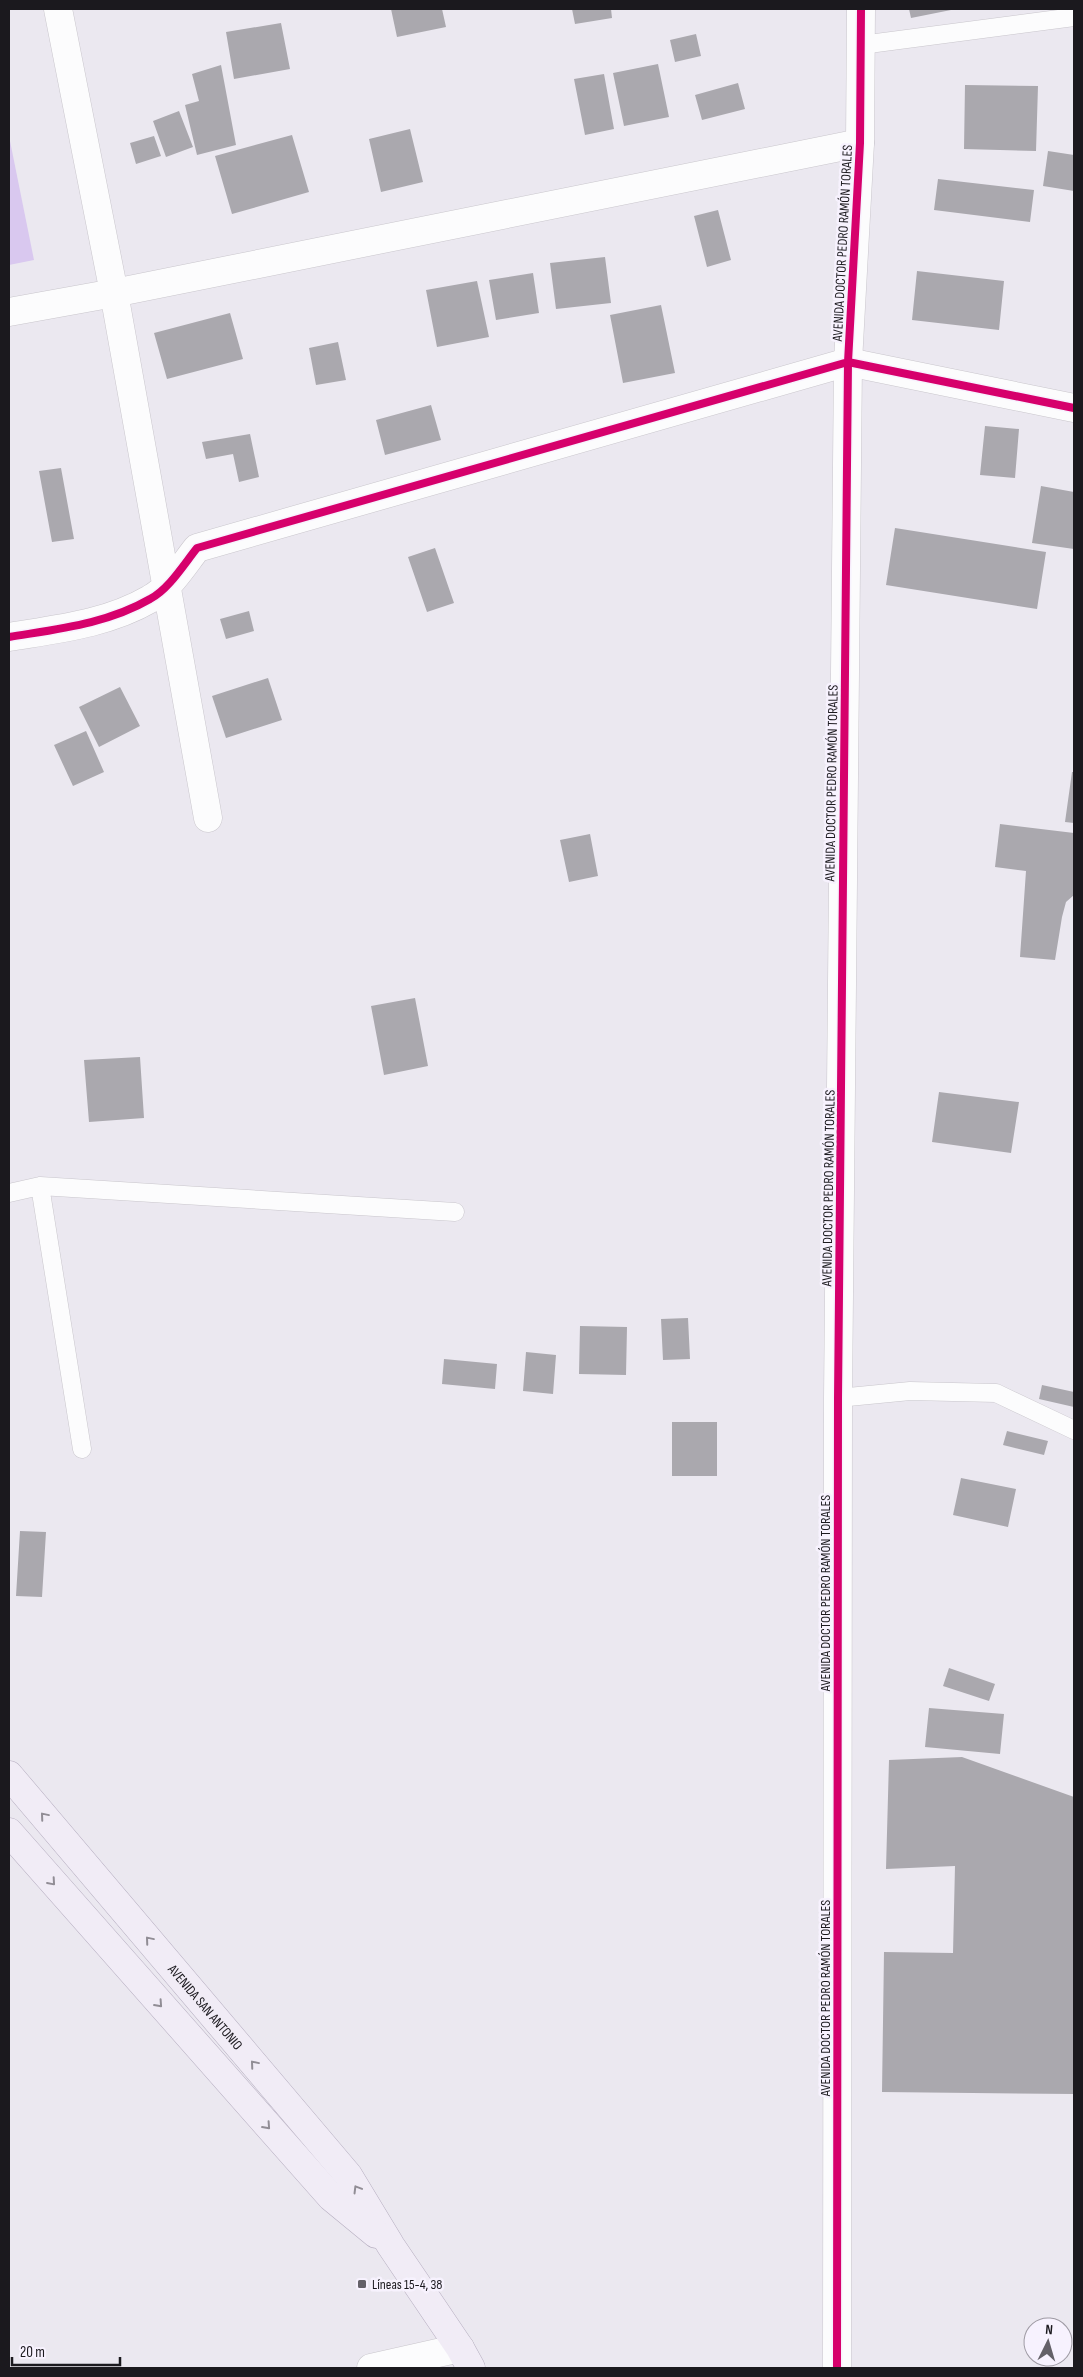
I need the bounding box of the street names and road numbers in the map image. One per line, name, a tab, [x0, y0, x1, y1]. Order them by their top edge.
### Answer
street label: AVENIDA DOCTOR PEDRO RAMÓN TORALES	[829, 144, 856, 343]
street label: AVENIDA DOCTOR PEDRO RAMÓN TORALES	[821, 685, 842, 882]
street label: AVENIDA DOCTOR PEDRO RAMÓN TORALES	[818, 1090, 839, 1287]
street label: AVENIDA DOCTOR PEDRO RAMÓN TORALES	[817, 1495, 834, 1692]
street label: AVENIDA DOCTOR PEDRO RAMÓN TORALES	[817, 1900, 834, 2097]
street label: AVENIDA SAN ANTONIO	[164, 1960, 246, 2053]

